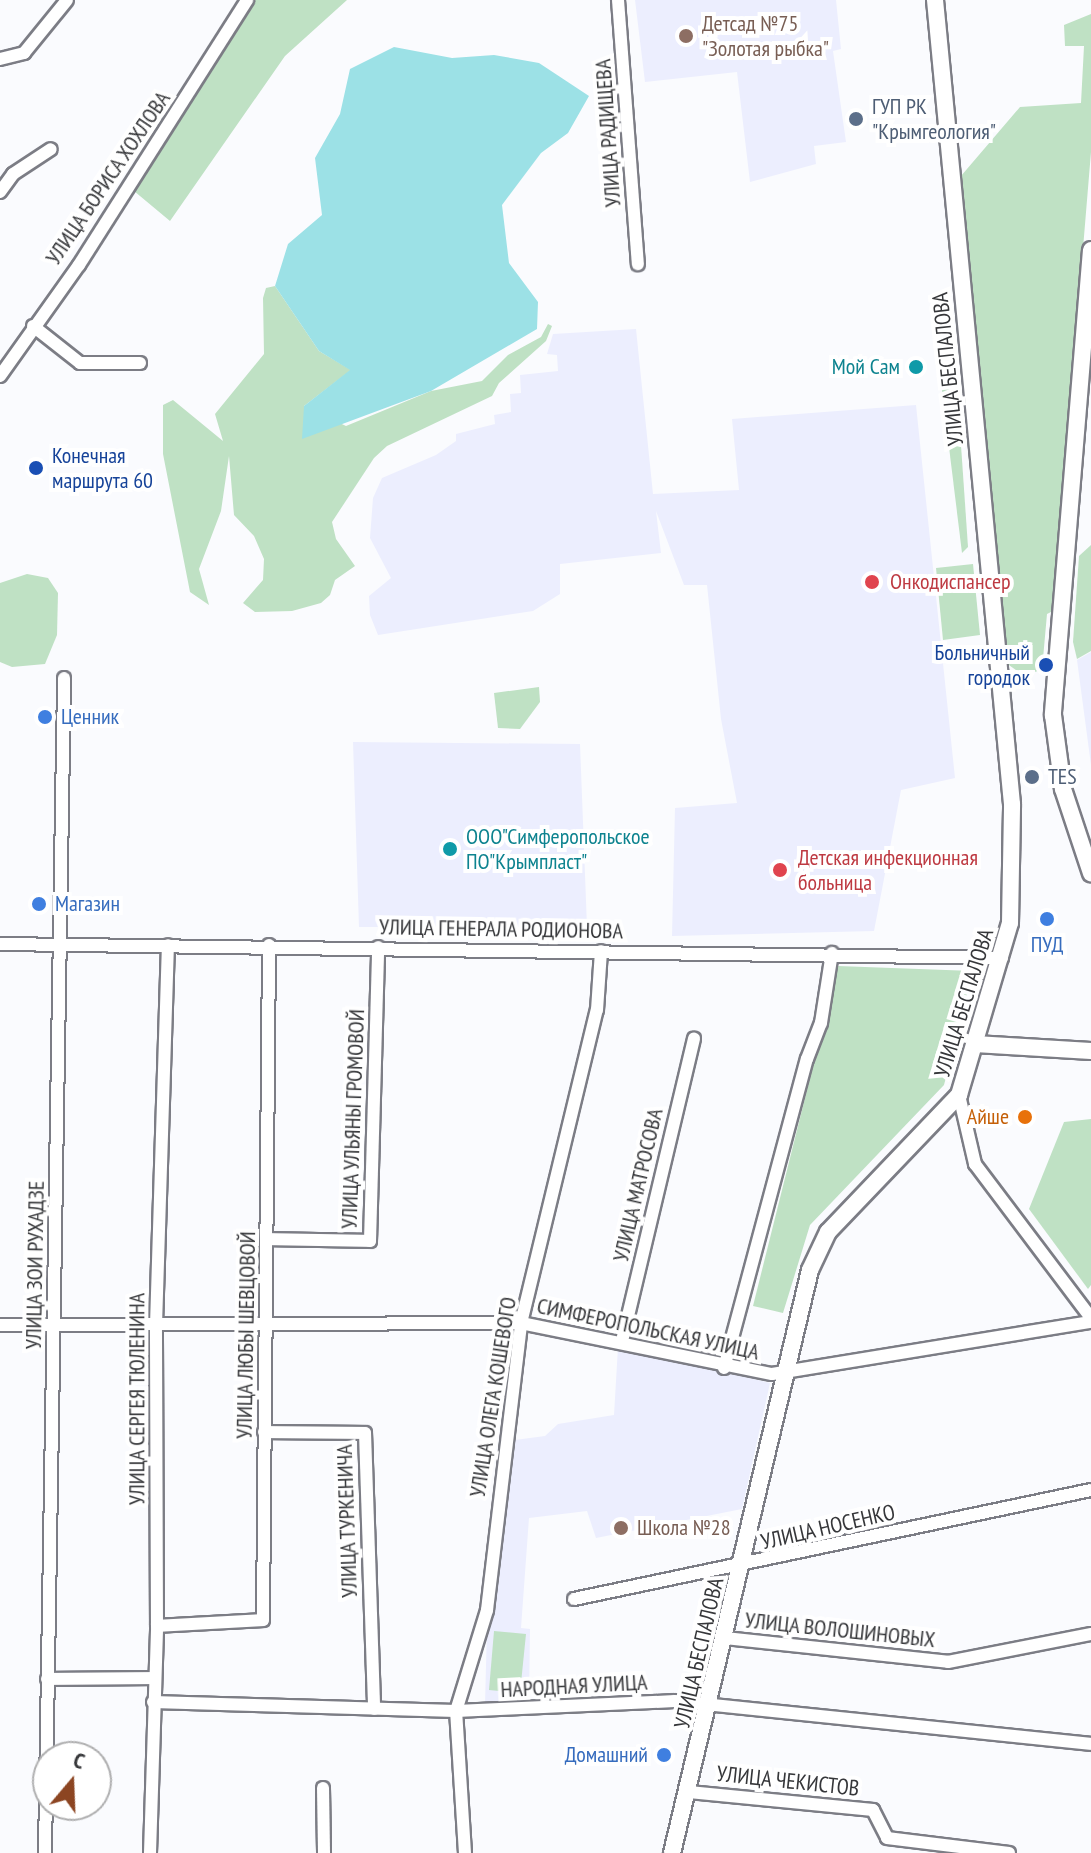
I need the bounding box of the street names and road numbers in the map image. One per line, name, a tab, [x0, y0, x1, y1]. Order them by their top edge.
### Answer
street label: УЛИЦА РАДИЩЕВА	[590, 58, 626, 208]
street label: УЛИЦА БОРИСА ХОХЛОВА	[40, 86, 176, 270]
street label: УЛИЦА БЕСПАЛОВА	[927, 291, 969, 447]
street label: УЛИЦА ГЕНЕРАЛА РОДИОНОВА	[378, 914, 624, 944]
street label: УЛИЦА БЕСПАЛОВА	[929, 925, 999, 1081]
street label: УЛИЦА УЛЬЯНЫ ГРОМОВОЙ	[336, 1008, 370, 1230]
street label: УЛИЦА МАТРОСОВА	[607, 1106, 669, 1264]
street label: УЛИЦА ЗОИ РУХАДЗЕ	[20, 1180, 50, 1350]
street label: УЛИЦА ЛЮБЫ ШЕВЦОВОЙ	[231, 1231, 261, 1439]
street label: УЛИЦА СЕРГЕЯ ТЮЛЕНИНА	[124, 1292, 150, 1506]
street label: СИМФЕРОПОЛЬСКАЯ УЛИЦА	[534, 1293, 762, 1365]
street label: УЛИЦА ОЛЕГА КОШЕВОГО	[464, 1294, 522, 1500]
street label: УЛИЦА ТУРКЕНИЧА	[331, 1443, 363, 1599]
street label: УЛИЦА НОСЕНКО	[758, 1499, 898, 1555]
street label: УЛИЦА БЕСПАЛОВА	[669, 1575, 729, 1731]
street label: УЛИЦА ВОЛОШИНОВЫХ	[743, 1607, 937, 1653]
street label: НАРОДНАЯ УЛИЦА	[500, 1669, 648, 1703]
street label: УЛИЦА ЧЕКИСТОВ	[715, 1760, 861, 1802]

